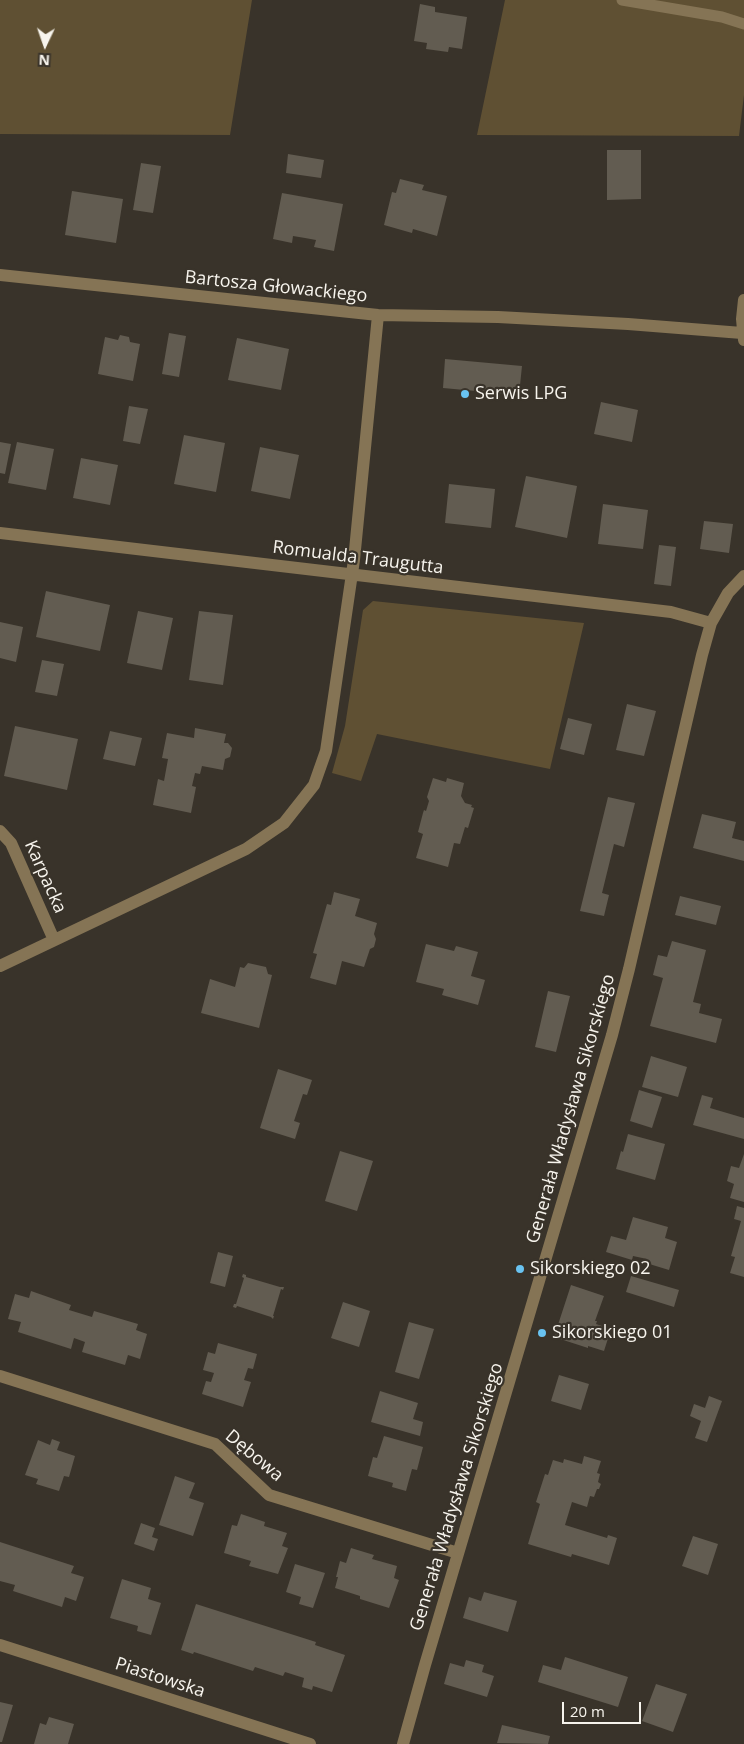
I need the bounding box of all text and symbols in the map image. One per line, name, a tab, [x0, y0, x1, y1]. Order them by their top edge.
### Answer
north arrow	[20, 20, 70, 70]
text: N	[38, 51, 50, 70]
street label: Bartosza Głowackiego	[184, 267, 368, 307]
place label: Serwis LPG	[475, 383, 567, 405]
marker: Serwis LPG	[459, 388, 471, 400]
street label: Romualda Traugutta	[271, 537, 445, 579]
street label: Karpacka	[19, 837, 71, 917]
street label: Generała Władysława Sikorskiego	[522, 972, 620, 1246]
place label: Sikorskiego 02	[530, 1258, 651, 1280]
marker: Sikorskiego 02	[514, 1263, 526, 1275]
place label: Sikorskiego 01	[552, 1322, 673, 1344]
marker: Sikorskiego 01	[536, 1327, 548, 1339]
street label: Generała Władysława Sikorskiego	[406, 1360, 508, 1634]
street label: Dębowa	[221, 1426, 287, 1486]
street label: Piastowska	[112, 1653, 208, 1703]
scale bar	[564, 1692, 643, 1724]
text: 20 m	[570, 1701, 605, 1721]

